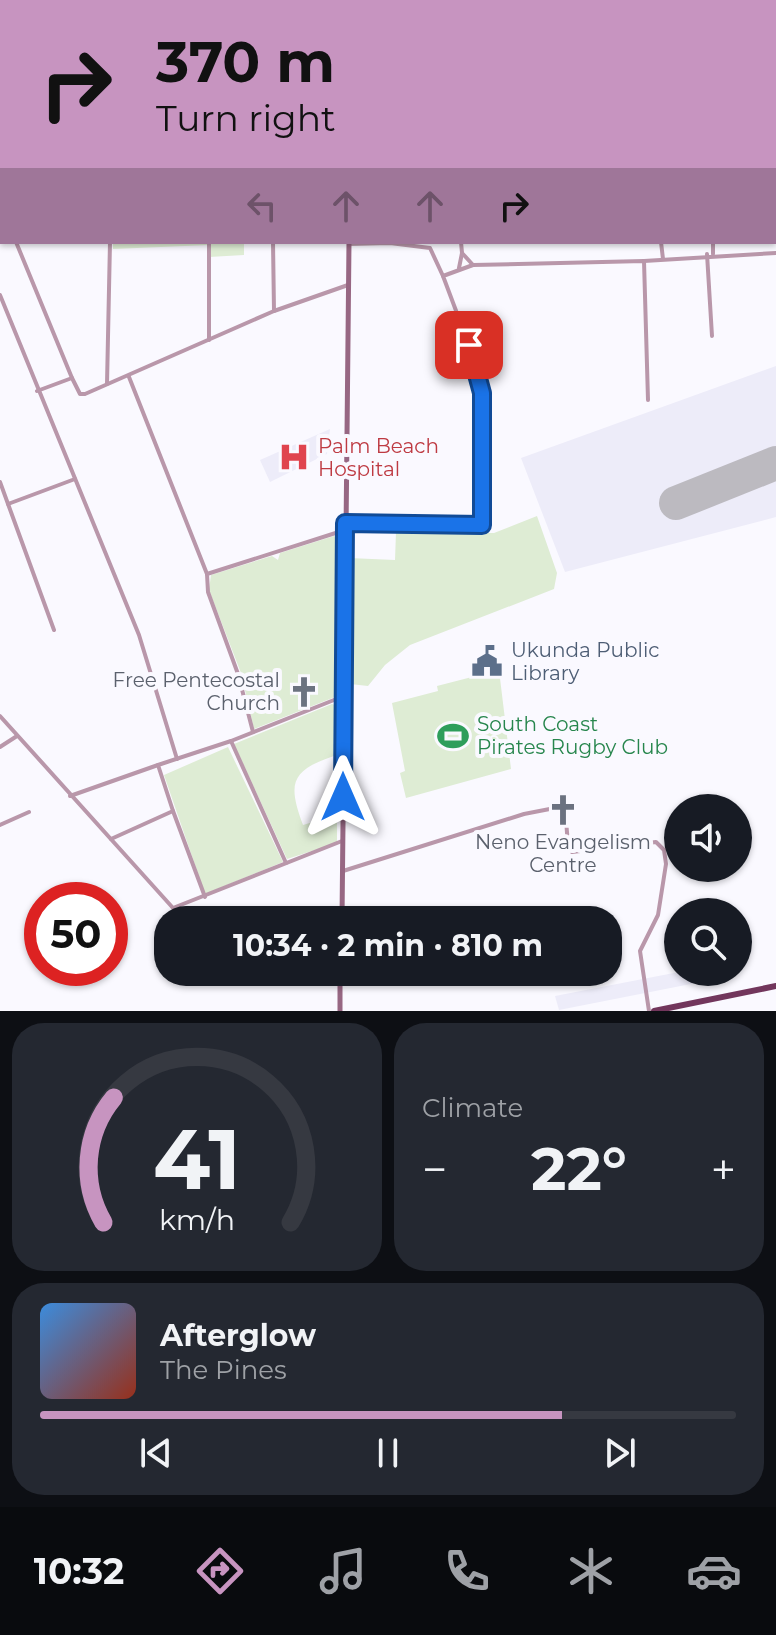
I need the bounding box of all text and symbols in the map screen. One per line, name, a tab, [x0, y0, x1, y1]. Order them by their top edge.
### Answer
text: 370 m	[156, 28, 335, 96]
icon: right	[24, 32, 128, 136]
text: Turn right	[156, 96, 336, 140]
icon: left	[240, 184, 284, 228]
icon: ahead	[324, 184, 368, 228]
icon: ahead	[408, 184, 452, 228]
icon: right	[492, 184, 536, 228]
pin	[435, 311, 503, 379]
icon: arrive	[447, 323, 491, 367]
place label: Palm Beach Hospital	[318, 434, 439, 481]
hospital icon: Palm Beach Hospital	[277, 440, 311, 474]
place label: Ukunda Public Library	[511, 638, 660, 685]
public building icon: Ukunda Public Library	[470, 644, 504, 678]
place label: Free Pentecostal Church	[113, 668, 280, 715]
church icon: Free Pentecostal Church	[287, 675, 321, 709]
place label: South Coast Pirates Rugby Club	[477, 712, 668, 759]
sports icon: South Coast Pirates Rugby Club	[436, 719, 470, 753]
position arrow	[301, 755, 385, 839]
church icon: Neno Evangelism Centre	[546, 793, 580, 827]
map controls	[664, 794, 752, 986]
button: sound	[664, 794, 752, 882]
place label: Neno Evangelism Centre	[475, 830, 651, 877]
speed limit sign: 50	[24, 882, 128, 986]
button: search	[664, 898, 752, 986]
text: 10:34 · 2 min · 810 m	[233, 927, 543, 964]
text: Climate	[422, 1092, 523, 1124]
text: 41	[153, 1108, 241, 1210]
text: 22°	[531, 1132, 627, 1205]
text: −	[422, 1142, 447, 1196]
text: +	[711, 1142, 736, 1196]
text: km/h	[159, 1202, 235, 1237]
text: Afterglow	[160, 1317, 316, 1354]
text: The Pines	[160, 1354, 287, 1386]
icon: previous	[134, 1431, 178, 1475]
icon: pause	[366, 1431, 410, 1475]
icon: next	[598, 1431, 642, 1475]
icon: directions	[192, 1543, 248, 1599]
icon: music	[315, 1543, 371, 1599]
icon: phone	[439, 1543, 495, 1599]
icon: climate	[563, 1543, 619, 1599]
icon: car	[686, 1543, 742, 1599]
text: 10:32	[34, 1549, 124, 1593]

